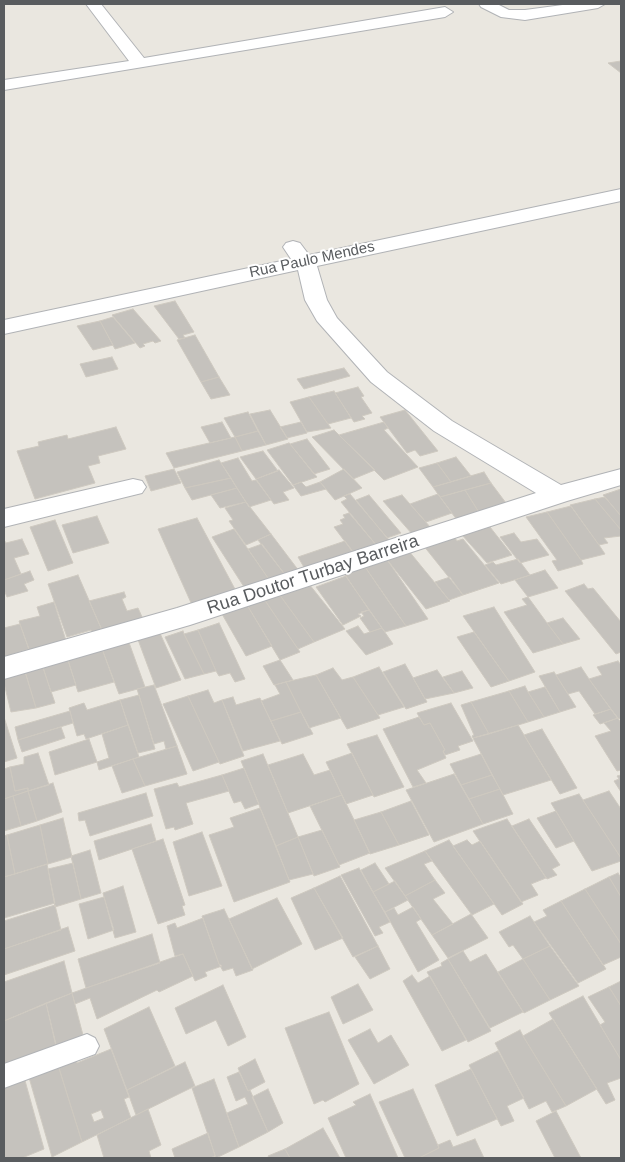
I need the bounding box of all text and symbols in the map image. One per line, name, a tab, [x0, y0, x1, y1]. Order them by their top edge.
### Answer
street label: Rua Paulo Mendes	[248, 238, 376, 282]
street label: Rua Doutor Turbay Barreira	[204, 531, 422, 619]

